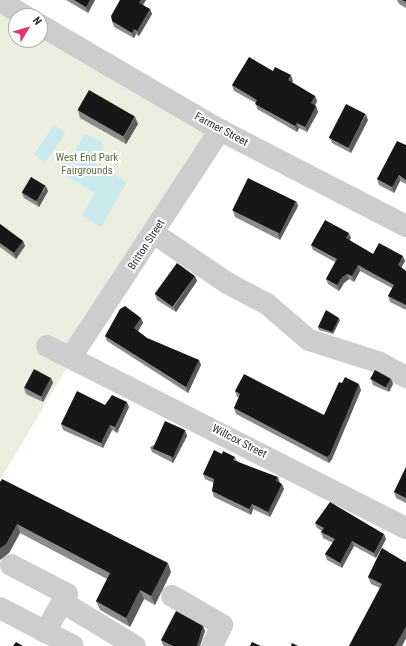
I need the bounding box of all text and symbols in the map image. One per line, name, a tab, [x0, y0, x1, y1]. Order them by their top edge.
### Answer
north arrow	[8, 8, 48, 48]
text: N	[30, 14, 44, 28]
street label: Farmer Street	[192, 110, 250, 150]
park label: West End Park Fairgrounds	[56, 152, 118, 178]
street label: Britton Street	[126, 217, 168, 273]
street label: Willcox Street	[209, 423, 269, 461]

